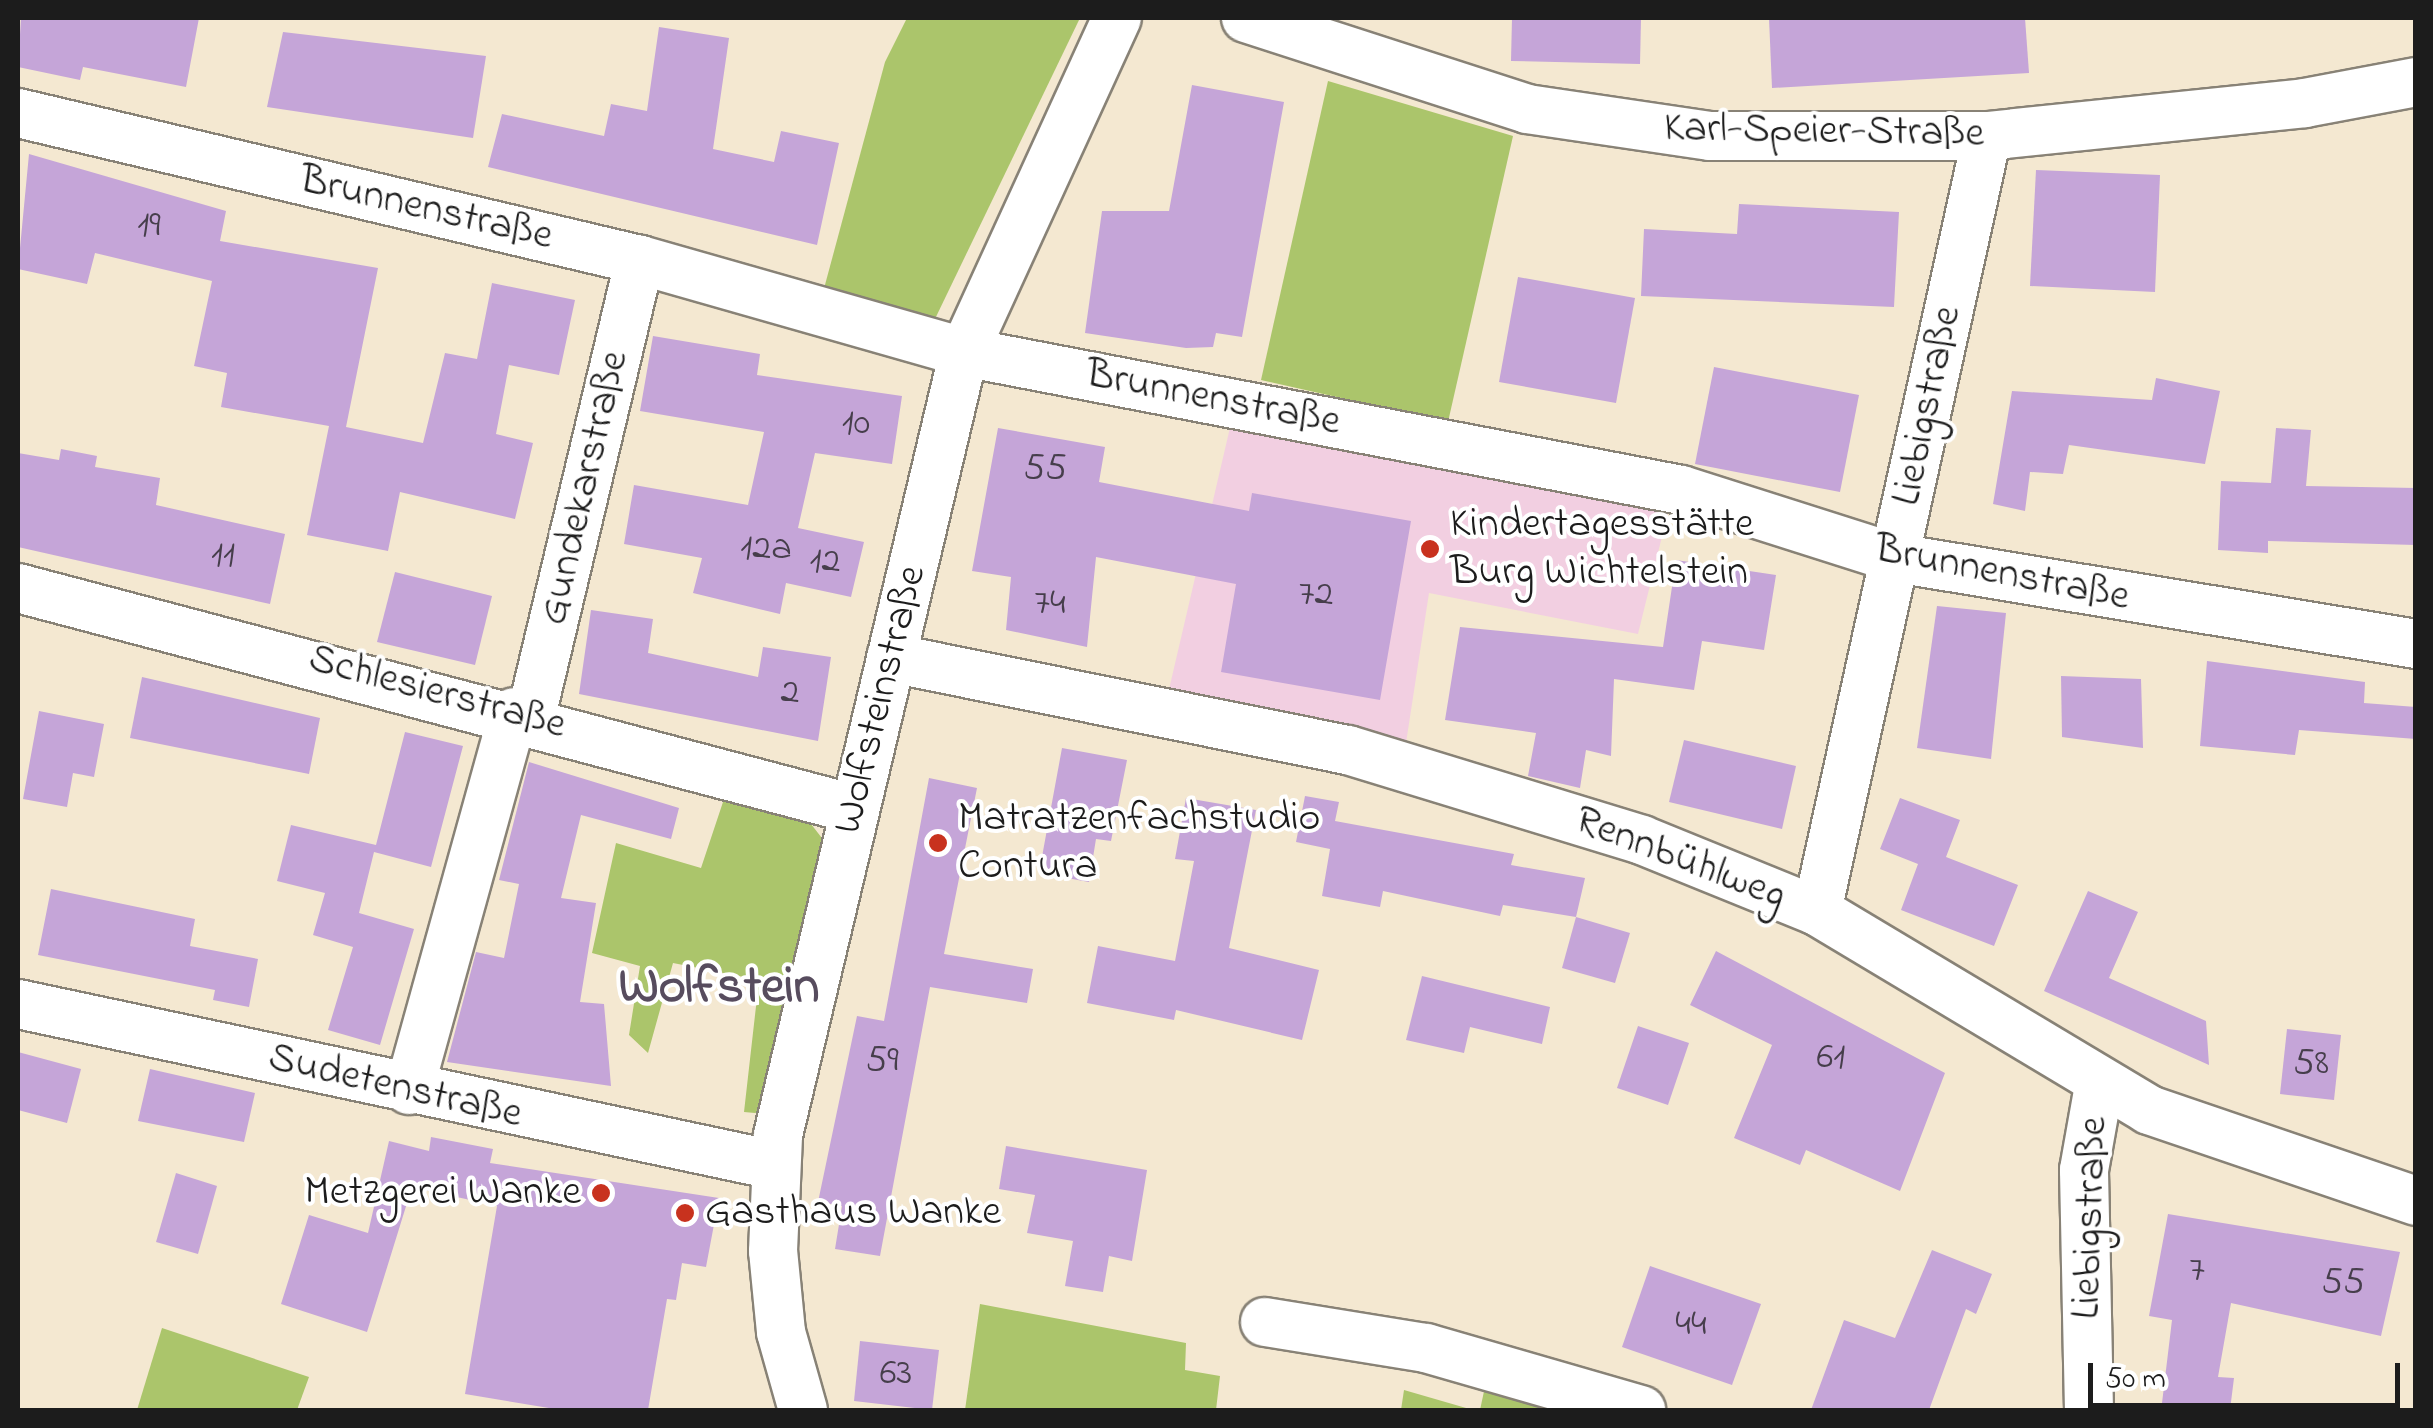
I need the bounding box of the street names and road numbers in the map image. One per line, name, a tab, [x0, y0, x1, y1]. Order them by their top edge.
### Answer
street label: Karl-Speier-Straße	[1663, 104, 1985, 160]
street label: Brunnenstraße	[295, 155, 557, 263]
street label: Liebigstraße	[1882, 302, 1974, 510]
street label: Gundekarstraße	[529, 346, 641, 630]
street label: Brunnenstraße	[1082, 350, 1344, 448]
street label: Brunnenstraße	[1871, 525, 2133, 623]
street label: Wolfsteinstraße	[823, 561, 939, 839]
street label: Schlesierstraße	[303, 634, 571, 752]
street label: Rennbühlweg	[1567, 796, 1793, 922]
street label: Sudetenstraße	[263, 1033, 527, 1141]
street label: Liebigstraße	[2062, 1116, 2120, 1320]

